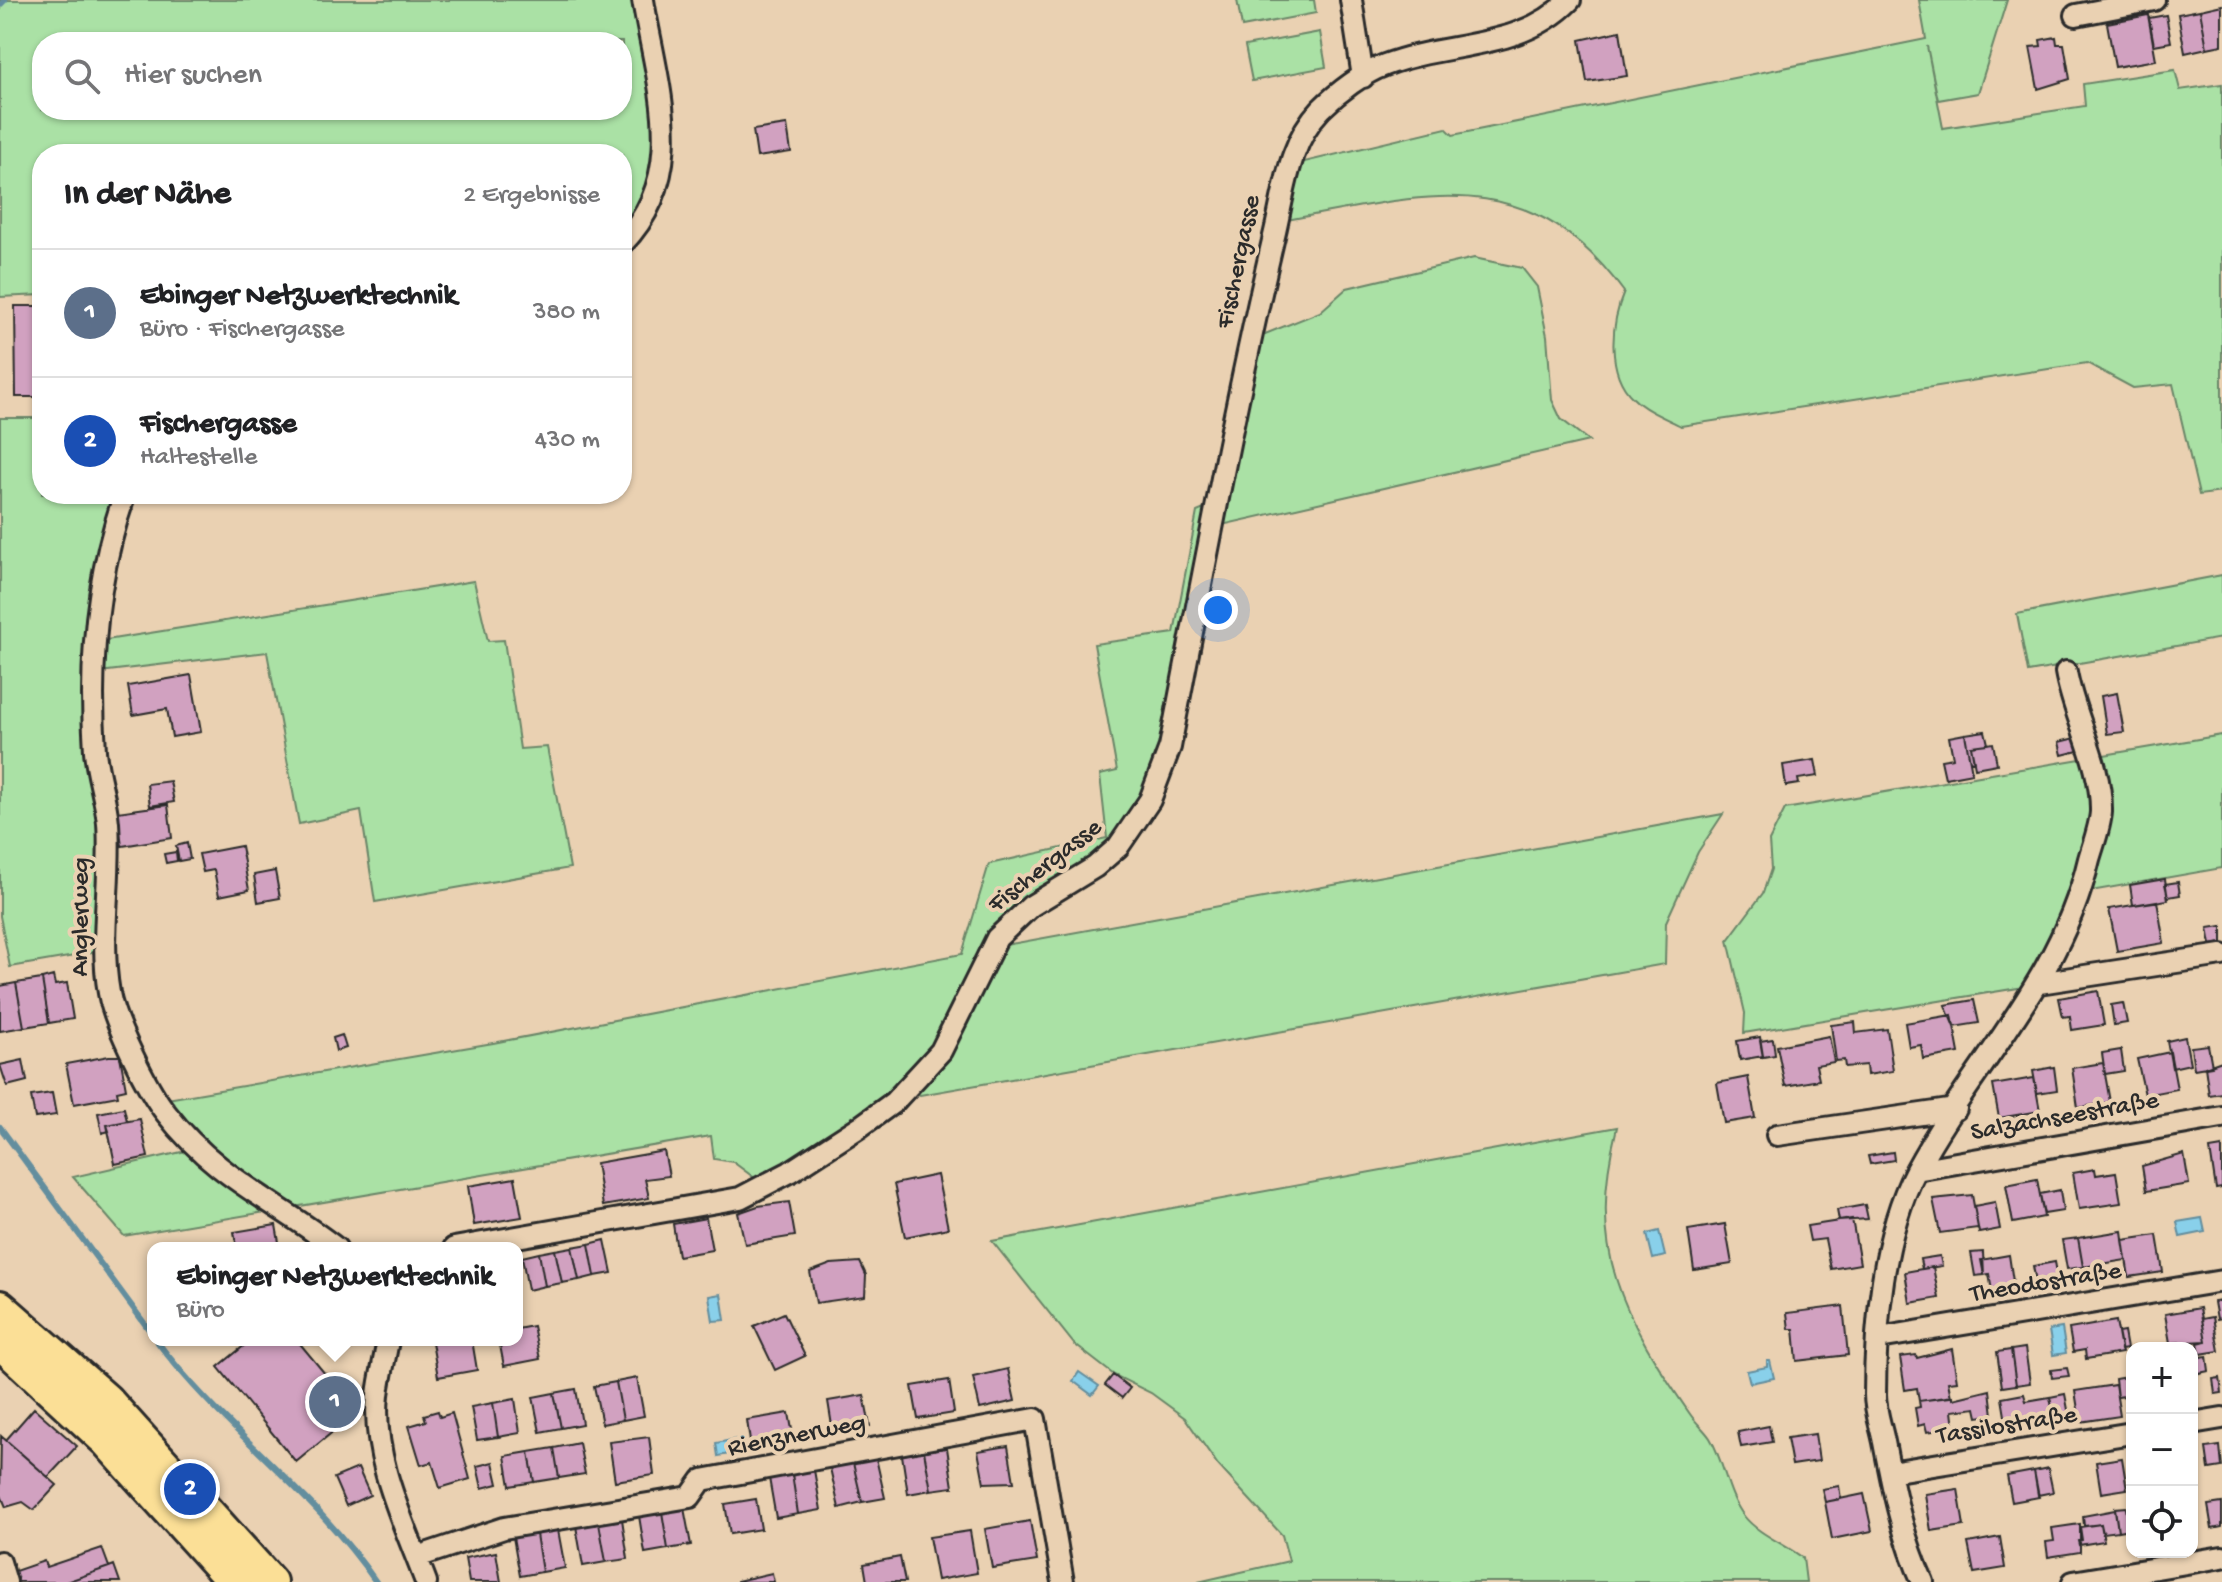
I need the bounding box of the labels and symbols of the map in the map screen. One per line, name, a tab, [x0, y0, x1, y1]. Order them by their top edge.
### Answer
street label: Fischergasse	[1211, 192, 1269, 333]
your location	[1198, 590, 1238, 630]
street label: Fischergasse	[982, 813, 1109, 922]
street label: Anglerweg	[67, 857, 98, 977]
street label: Salzachseestraße	[1969, 1086, 2162, 1150]
street label: Theodostraße	[1966, 1257, 2124, 1312]
pin: 1	[309, 1372, 361, 1432]
street label: Tassilostraße	[1933, 1401, 2080, 1454]
street label: Rienznerweg	[725, 1408, 869, 1466]
pin: 2	[164, 1459, 216, 1519]

